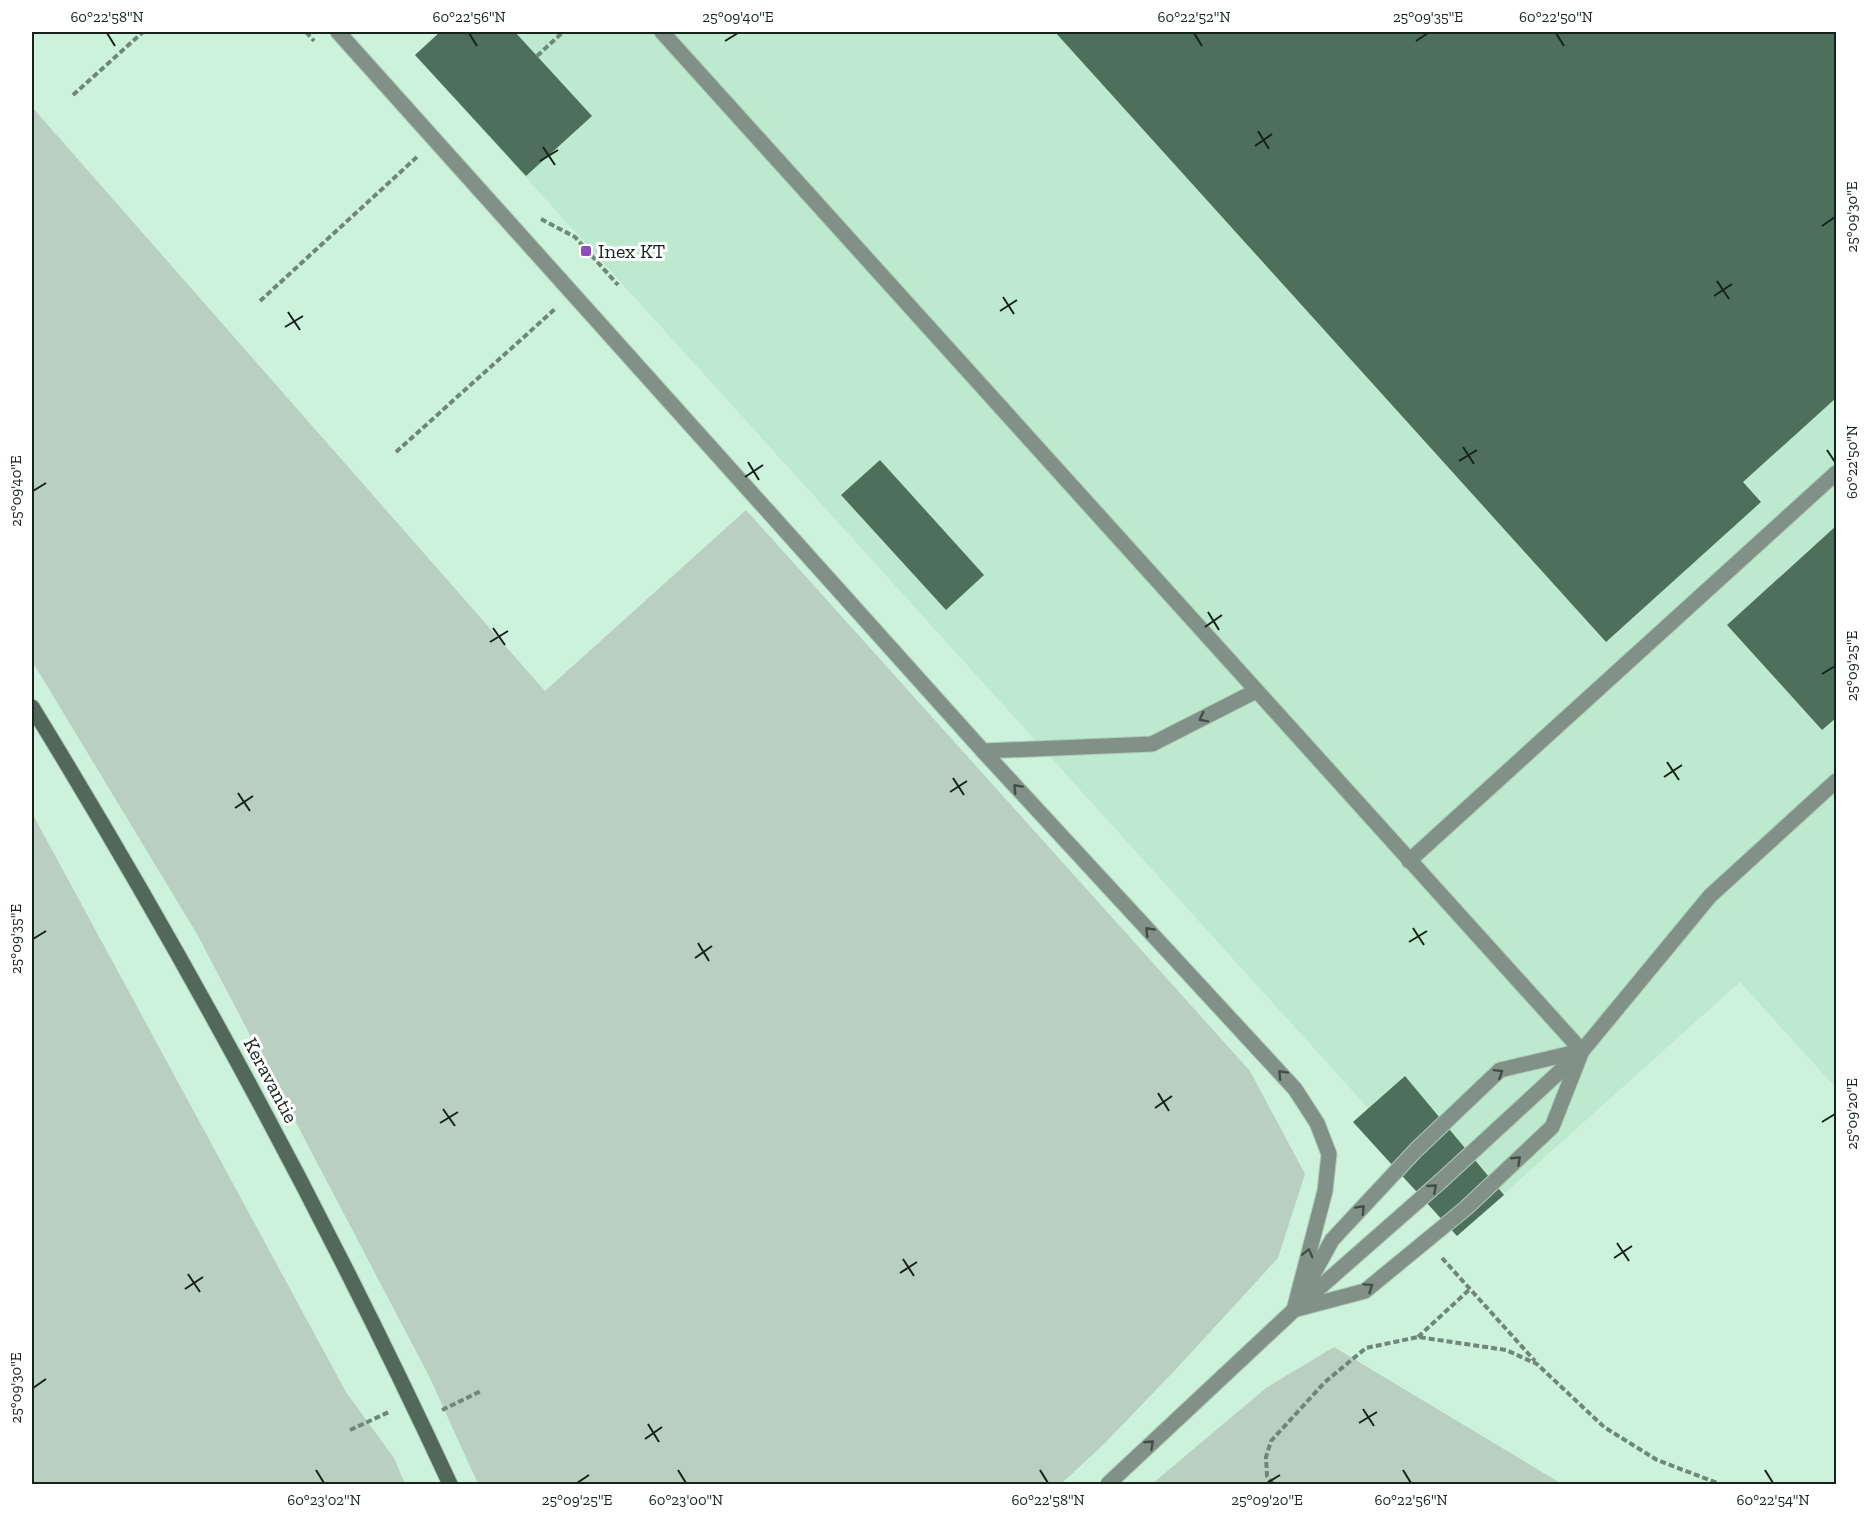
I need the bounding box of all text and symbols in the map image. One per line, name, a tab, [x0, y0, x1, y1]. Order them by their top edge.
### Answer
text: 60°22'58"N	[70, 8, 144, 26]
text: 60°22'56"N	[432, 8, 506, 26]
text: 25°09'40"E	[702, 8, 774, 26]
text: 60°22'52"N	[1158, 8, 1230, 26]
text: 25°09'35"E	[1393, 8, 1463, 26]
text: 60°22'50"N	[1519, 8, 1593, 26]
text: 25°09'30"E	[1843, 181, 1861, 253]
place label: Inex KT	[598, 239, 665, 263]
marker: Inex KT	[579, 244, 593, 258]
text: 60°22'50"N	[1843, 425, 1861, 499]
text: 25°09'40"E	[7, 455, 25, 527]
text: 25°09'25"E	[1843, 631, 1861, 701]
one-way arrow	[1199, 711, 1210, 722]
one-way arrow	[1013, 784, 1024, 795]
text: 25°09'35"E	[7, 904, 25, 974]
one-way arrow	[1145, 927, 1156, 938]
street label: Keravantie	[239, 1033, 303, 1127]
one-way arrow	[1493, 1069, 1504, 1080]
one-way arrow	[1278, 1070, 1289, 1081]
text: 25°09'20"E	[1843, 1078, 1861, 1150]
one-way arrow	[1510, 1156, 1521, 1167]
one-way arrow	[1426, 1184, 1437, 1195]
one-way arrow	[1353, 1205, 1364, 1216]
one-way arrow	[1300, 1248, 1313, 1258]
one-way arrow	[1363, 1283, 1374, 1294]
text: 25°09'30"E	[7, 1352, 25, 1424]
one-way arrow	[1143, 1441, 1154, 1452]
text: 60°23'02"N	[287, 1491, 361, 1509]
text: 25°09'25"E	[542, 1491, 612, 1509]
text: 60°23'00"N	[649, 1491, 723, 1509]
text: 60°22'58"N	[1011, 1491, 1085, 1509]
text: 25°09'20"E	[1231, 1491, 1303, 1509]
text: 60°22'56"N	[1374, 1491, 1448, 1509]
text: 60°22'54"N	[1737, 1491, 1809, 1509]

